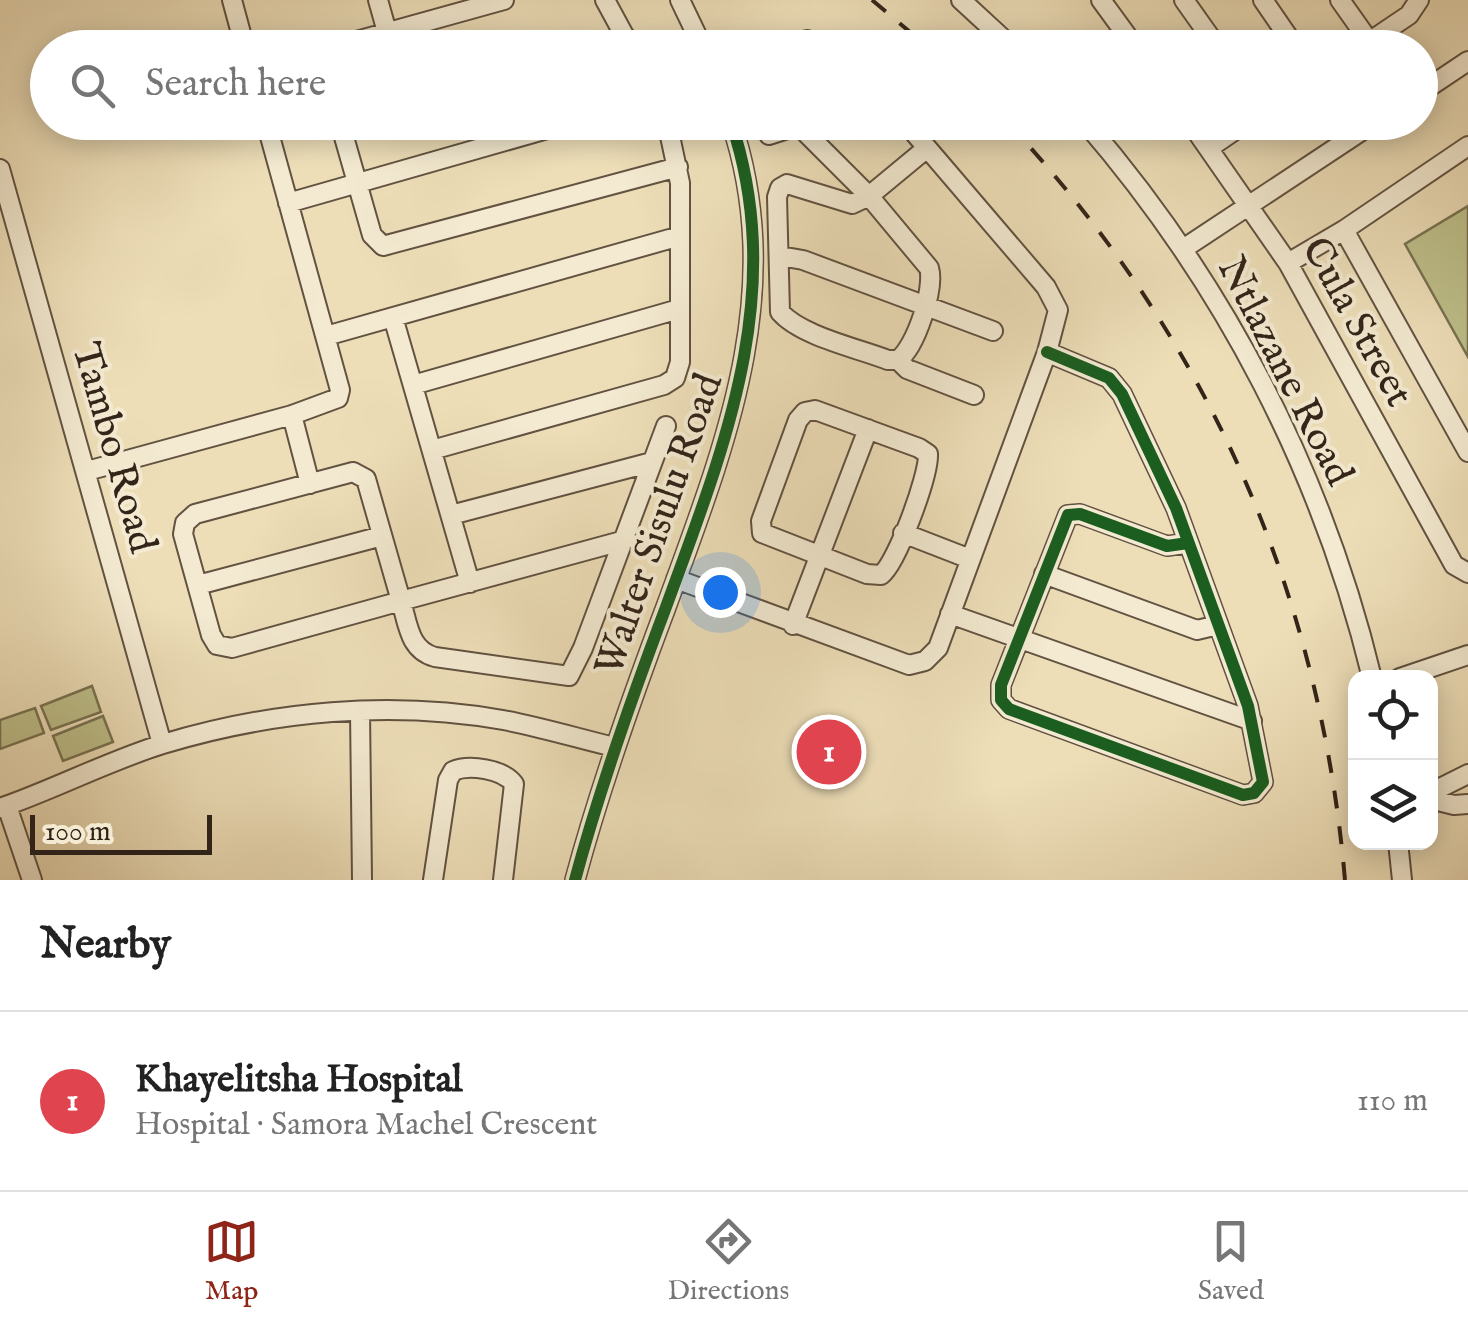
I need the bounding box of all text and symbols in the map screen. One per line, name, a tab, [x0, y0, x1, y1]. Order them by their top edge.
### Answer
search box	[30, 30, 1438, 140]
icon: search	[65, 58, 120, 113]
text: Search here	[145, 61, 326, 109]
street label: Cula Street	[1289, 229, 1423, 416]
street label: Ntlazane Road	[1204, 249, 1364, 495]
street label: Tambo Road	[58, 337, 167, 560]
street label: Walter Sisulu Road	[585, 367, 736, 683]
your location	[695, 567, 746, 618]
map controls	[1348, 670, 1438, 850]
button: locate	[1348, 670, 1438, 760]
pin: 1	[796, 714, 862, 790]
button: layers	[1348, 760, 1438, 850]
scale bar	[30, 810, 212, 854]
text: 100 m	[45, 815, 111, 850]
text: Nearby	[40, 919, 171, 972]
text: Khayelitsha Hospital	[135, 1057, 462, 1105]
text: 1	[67, 1081, 78, 1122]
text: 110 m	[1357, 1081, 1428, 1122]
text: Hospital · Samora Machel Crescent	[135, 1105, 597, 1146]
tab: Map	[204, 1214, 259, 1309]
tab: Directions	[667, 1214, 789, 1309]
tab: Saved	[1198, 1214, 1264, 1309]

